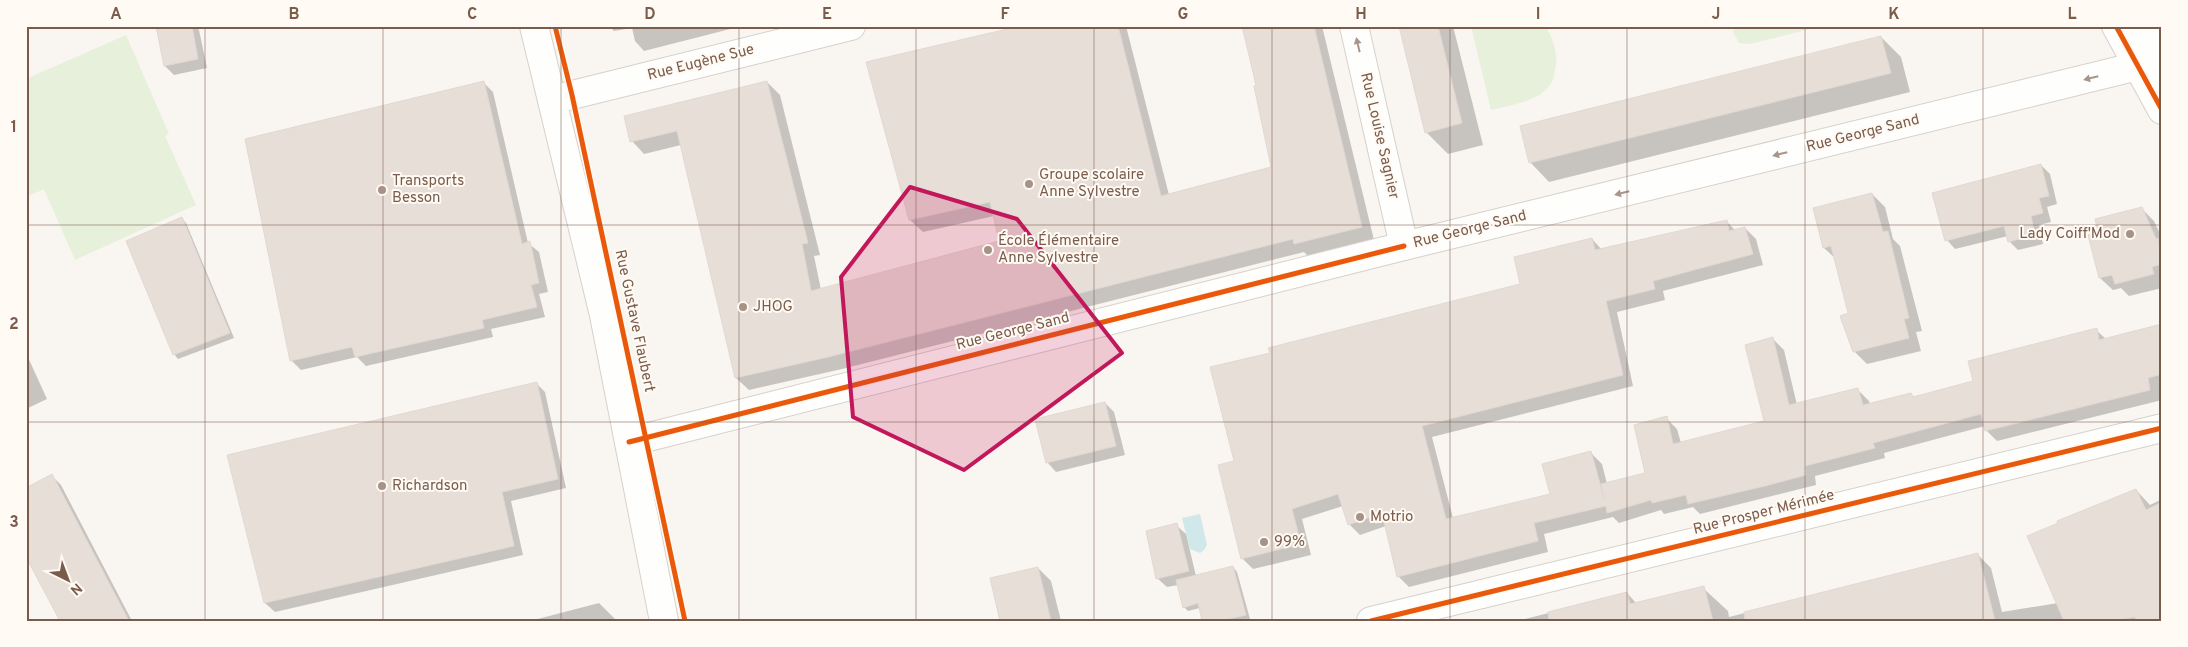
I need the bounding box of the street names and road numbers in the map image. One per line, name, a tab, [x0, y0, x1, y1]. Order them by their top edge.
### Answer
street label: Rue Eugène Sue	[646, 41, 756, 85]
street label: Rue Louise Sagnier	[1355, 71, 1403, 201]
street label: Rue George Sand	[1804, 111, 1922, 157]
street label: Rue George Sand	[1411, 207, 1529, 253]
street label: Rue Gustave Flaubert	[610, 248, 658, 394]
street label: Rue George Sand	[954, 309, 1072, 355]
street label: Rue Prosper Mérimée	[1691, 486, 1837, 540]

